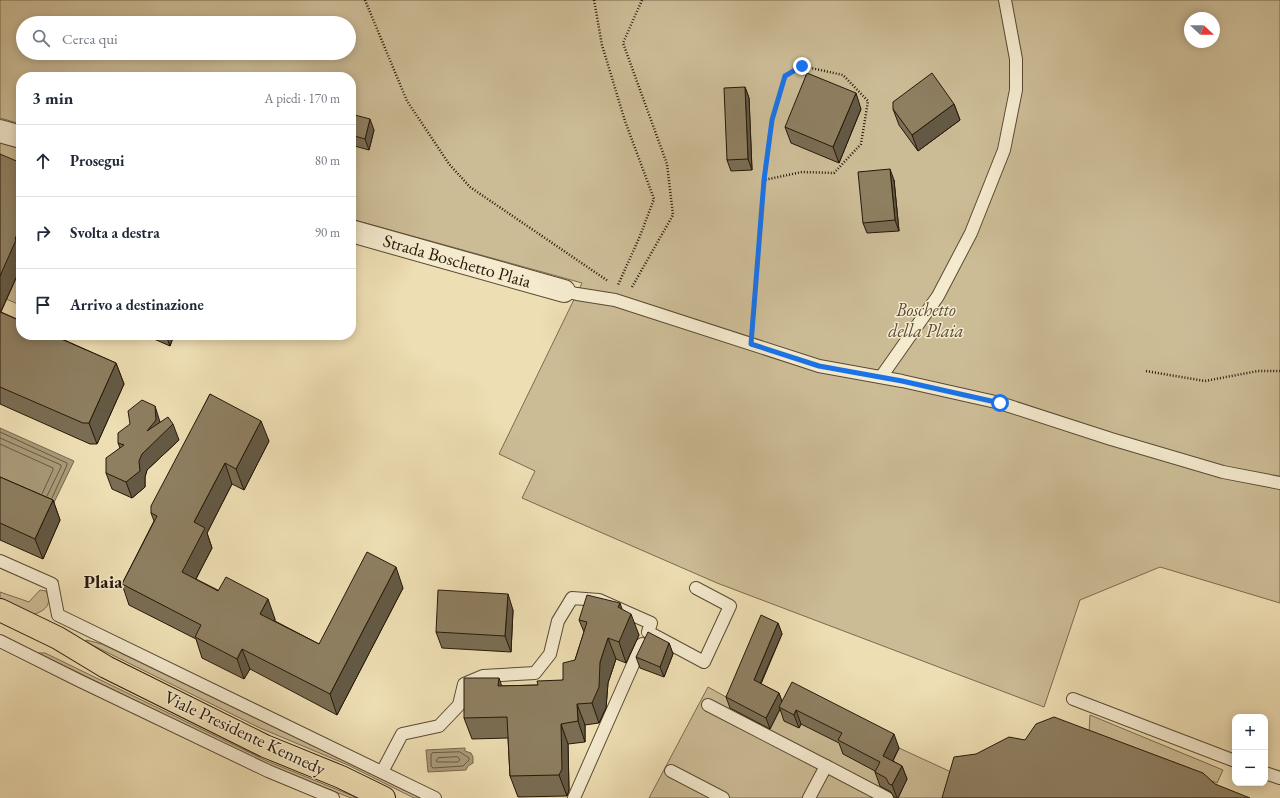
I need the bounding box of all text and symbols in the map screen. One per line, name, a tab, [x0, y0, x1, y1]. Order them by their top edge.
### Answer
north arrow	[1184, 12, 1220, 48]
search box	[16, 16, 356, 60]
icon: search	[30, 27, 52, 49]
text: Cerca qui	[62, 29, 118, 48]
route end	[793, 57, 811, 75]
text: 3 min	[32, 87, 73, 109]
text: A piedi · 170 m	[265, 90, 340, 107]
icon: ahead	[32, 150, 54, 172]
text: Prosegui	[70, 151, 125, 170]
text: 80 m	[315, 152, 340, 169]
icon: right	[32, 222, 54, 244]
text: Svolta a destra	[70, 223, 160, 242]
text: 90 m	[315, 224, 340, 241]
street label: Strada Boschetto Plaia	[380, 228, 535, 293]
icon: arrive	[32, 294, 54, 316]
text: Arrivo a destinazione	[70, 295, 204, 314]
park label: Boschetto della Plaia	[888, 298, 964, 342]
route start	[991, 394, 1009, 412]
district label: Plaia	[83, 569, 123, 594]
street label: Viale Presidente Kennedy	[161, 685, 330, 780]
map controls	[1232, 714, 1268, 786]
button: +	[1232, 714, 1268, 750]
button: −	[1232, 750, 1268, 786]

